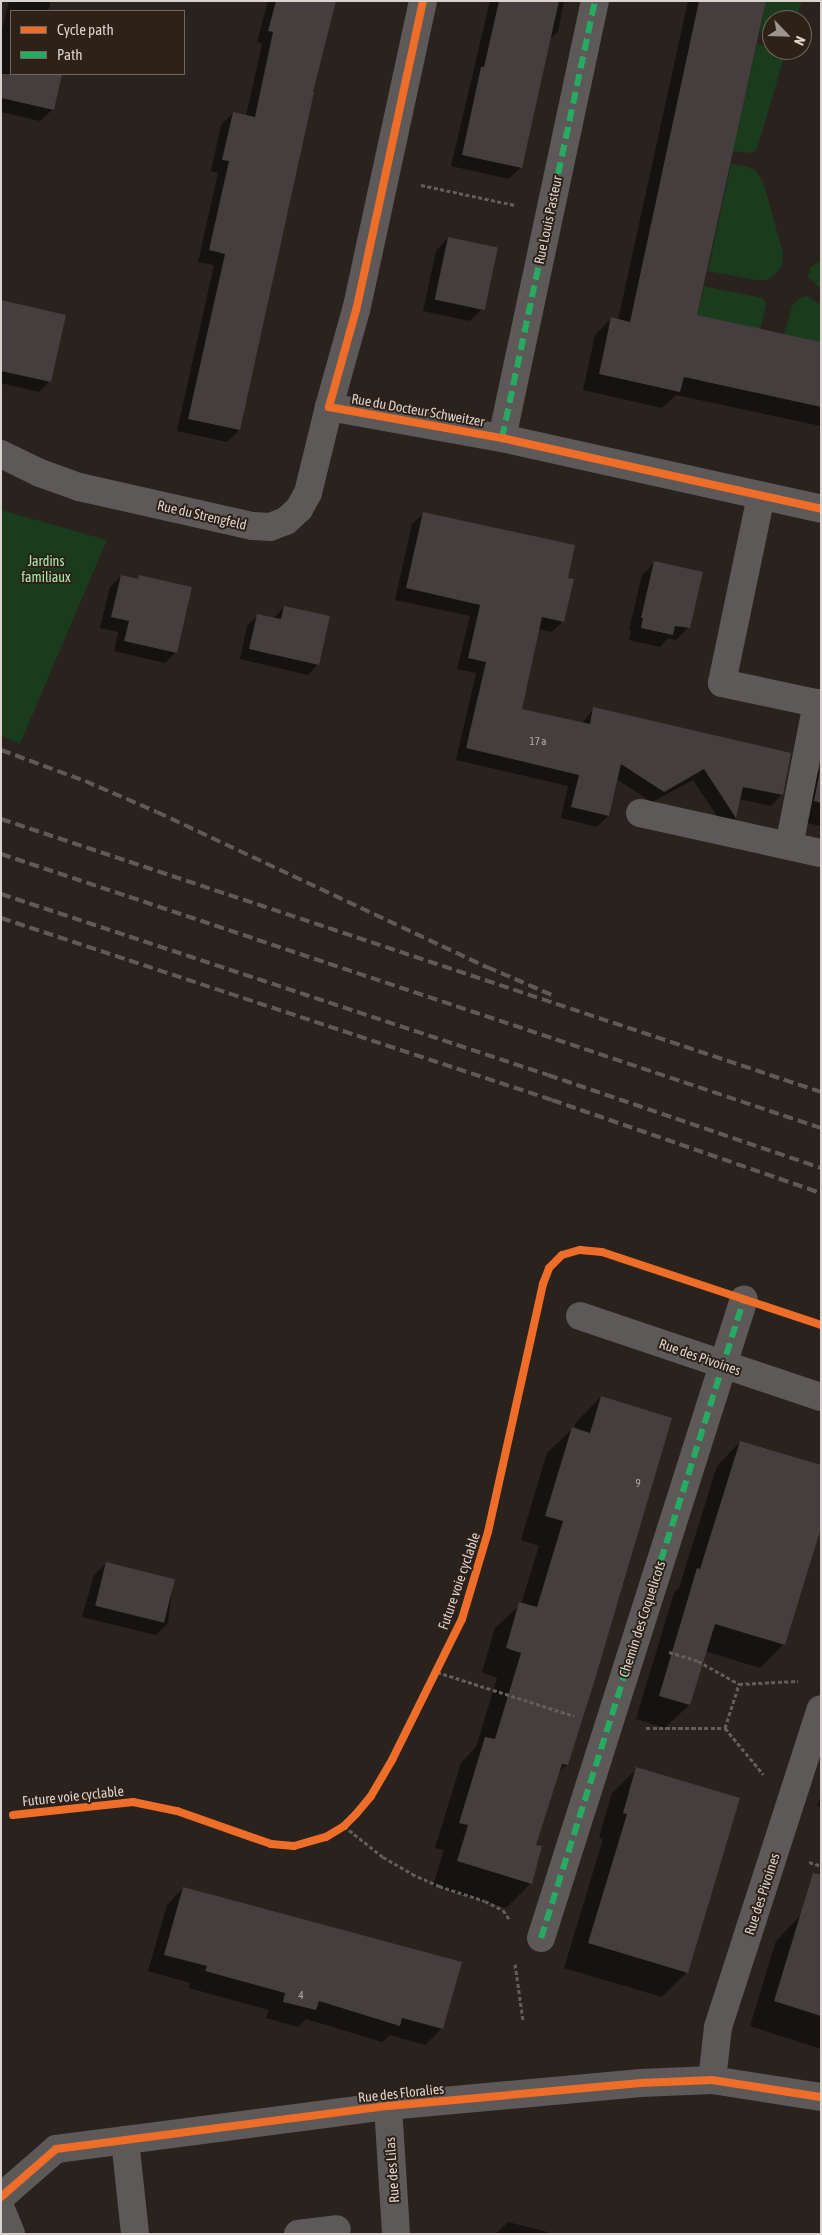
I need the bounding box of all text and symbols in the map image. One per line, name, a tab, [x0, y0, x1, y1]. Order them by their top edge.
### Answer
legend	[10, 10, 185, 75]
north arrow	[762, 10, 812, 60]
text: Cycle path	[57, 21, 114, 38]
text: N	[791, 34, 809, 48]
text: Path	[57, 46, 83, 63]
street label: Rue Louis Pasteur	[530, 174, 566, 266]
street label: Rue du Docteur Schweitzer	[350, 390, 486, 430]
street label: Rue du Strengfeld	[156, 497, 248, 533]
park label: Jardins familiaux	[21, 553, 71, 586]
house number: 17 a	[530, 734, 546, 748]
street label: Rue des Pivoines	[657, 1335, 743, 1379]
house number: 9	[635, 1476, 641, 1490]
street label: Future voie cyclable	[434, 1530, 484, 1632]
street label: Chemin des Coquelicots	[615, 1559, 669, 1679]
street label: Future voie cyclable	[21, 1782, 125, 1810]
street label: Rue des Pivoines	[741, 1851, 783, 1937]
house number: 4	[298, 1988, 304, 2002]
street label: Rue des Floralies	[357, 2080, 445, 2106]
street label: Rue des Lilas	[381, 2137, 403, 2203]

